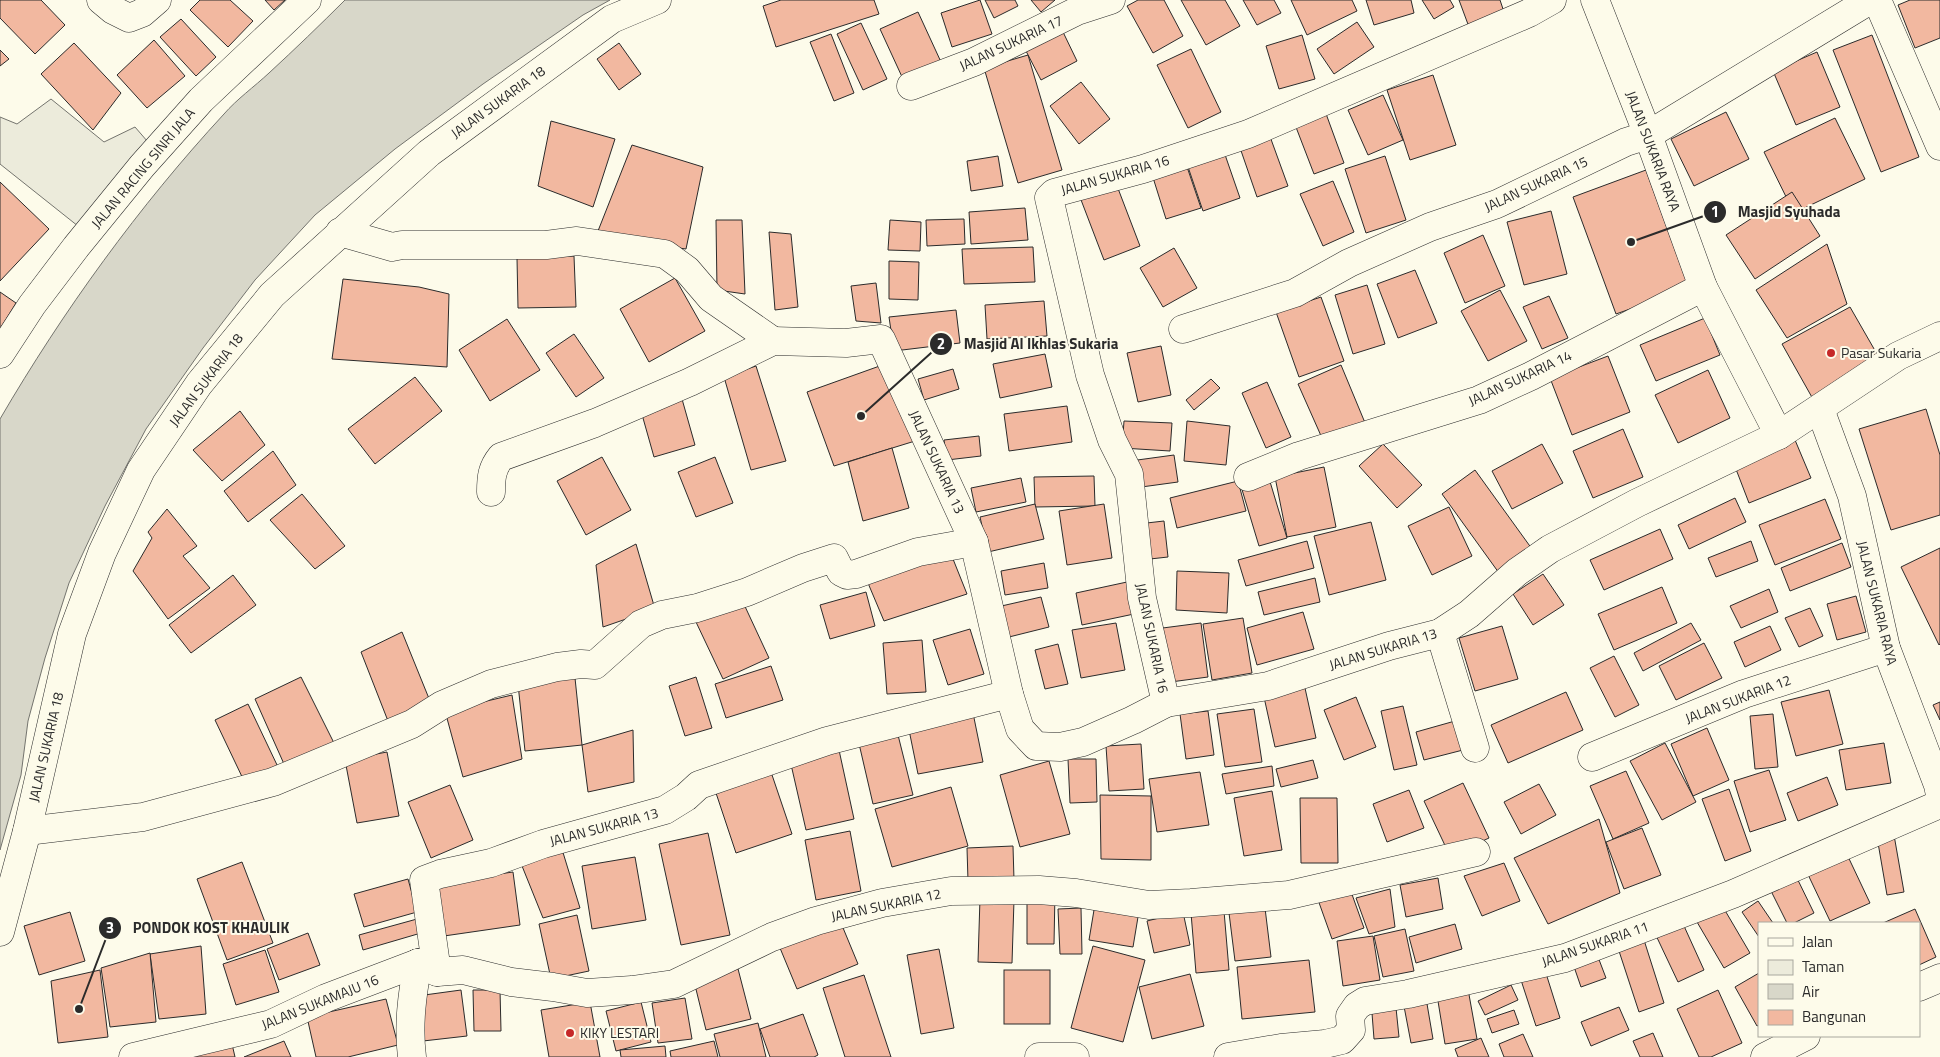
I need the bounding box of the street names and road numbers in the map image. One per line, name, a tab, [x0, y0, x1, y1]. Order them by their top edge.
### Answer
street label: JALAN SUKARIA 17	[956, 9, 1066, 76]
street label: JALAN SUKARIA 18	[446, 60, 549, 143]
street label: JALAN SUKARIA RAYA	[1621, 87, 1686, 215]
street label: JALAN RACING SINRI JALA	[86, 102, 200, 233]
street label: JALAN SUKARIA 16	[1058, 149, 1172, 200]
street label: JALAN SUKARIA 15	[1481, 150, 1591, 217]
street label: JALAN SUKARIA 18	[163, 329, 248, 431]
street label: JALAN SUKARIA 14	[1465, 344, 1575, 411]
street label: JALAN SUKARIA 13	[904, 407, 971, 517]
street label: JALAN SUKARIA RAYA	[1852, 538, 1903, 668]
street label: JALAN SUKARIA 16	[1131, 581, 1174, 695]
street label: JALAN SUKARIA 13	[1326, 622, 1440, 675]
street label: JALAN SUKARIA 12	[1682, 669, 1794, 728]
street label: JALAN SUKARIA 18	[23, 690, 68, 804]
street label: JALAN SUKARIA 13	[547, 802, 661, 851]
street label: JALAN SUKARIA 12	[829, 883, 943, 926]
street label: JALAN SUKARIA 11	[1538, 915, 1651, 972]
street label: JALAN SUKAMAJU 16	[258, 968, 382, 1035]

